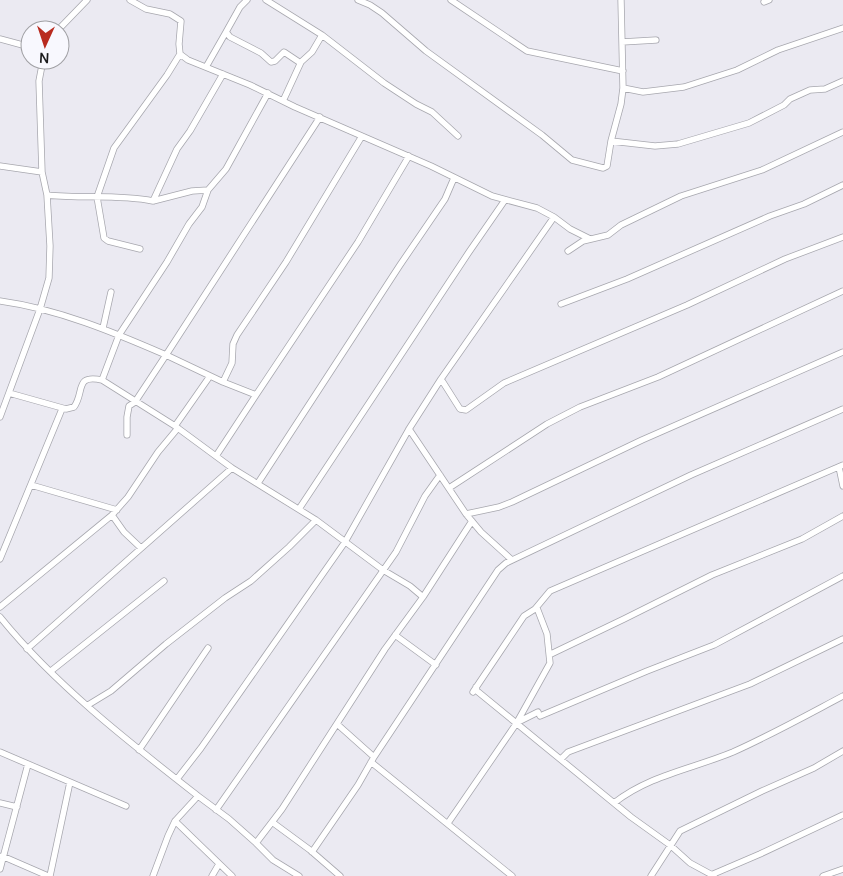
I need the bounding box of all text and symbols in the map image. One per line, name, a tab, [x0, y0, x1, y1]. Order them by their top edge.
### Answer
north arrow	[20, 20, 70, 70]
text: N	[39, 49, 50, 68]

